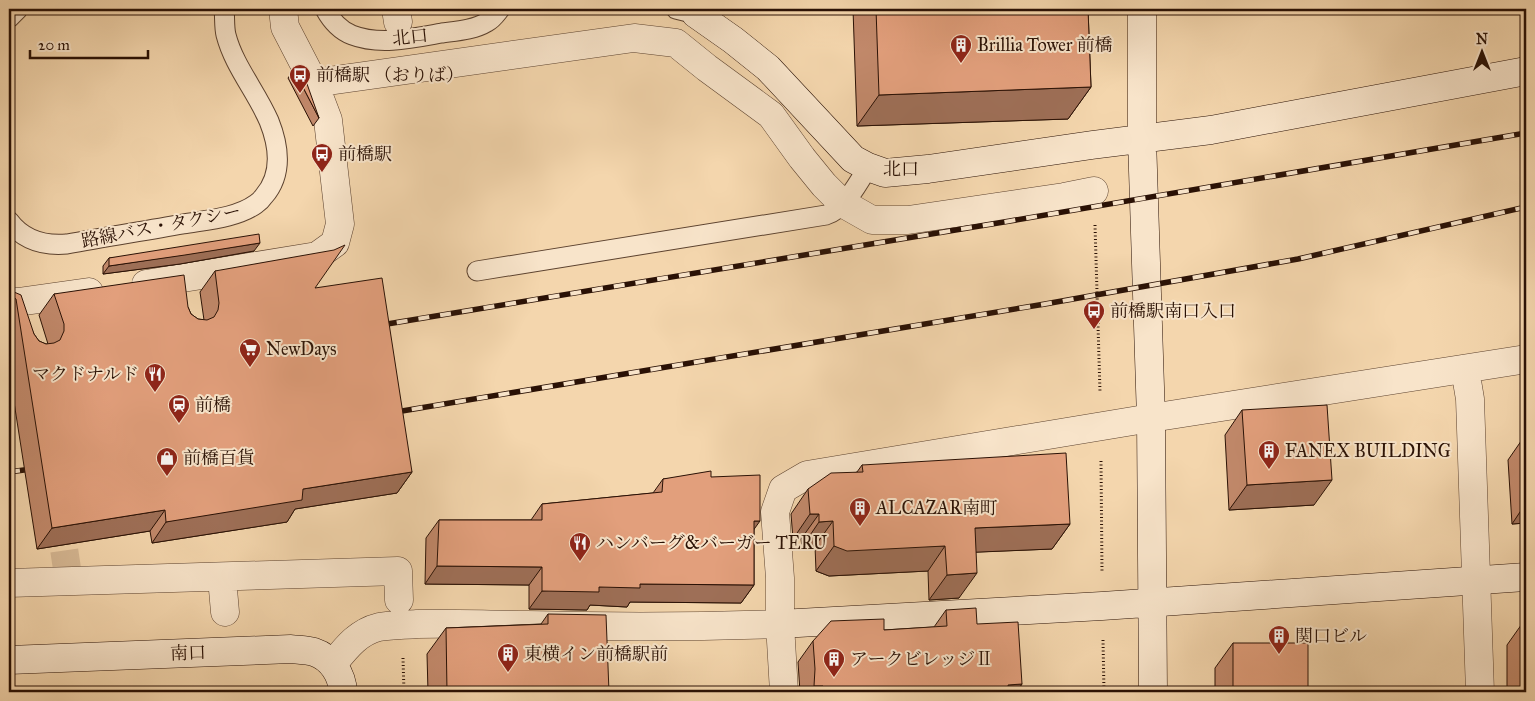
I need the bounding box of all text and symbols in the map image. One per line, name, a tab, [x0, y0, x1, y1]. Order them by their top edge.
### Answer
street label: 北口	[391, 24, 429, 50]
scale bar	[30, 28, 148, 60]
north arrow	[1458, 28, 1508, 78]
text: N	[1476, 31, 1488, 48]
building icon: Brillia Tower 前橋	[949, 33, 973, 64]
place label: Brillia Tower 前橋	[977, 34, 1112, 56]
text: 20 m	[38, 36, 70, 54]
bus stop icon: 前橋駅 （おりば）	[288, 63, 312, 94]
place label: 前橋駅 （おりば）	[316, 64, 464, 86]
bus stop icon: 前橋駅	[310, 142, 334, 173]
place label: 前橋駅	[338, 143, 392, 165]
street label: 北口	[883, 158, 919, 180]
street label: 路線バス・タクシー	[79, 200, 243, 252]
bus stop icon: 前橋駅南口入口	[1082, 299, 1106, 330]
place label: 前橋駅南口入口	[1110, 300, 1236, 322]
supermarket icon: NewDays	[238, 337, 262, 368]
place label: NewDays	[266, 338, 337, 360]
restaurant icon: マクドナルド	[143, 362, 167, 393]
place label: マクドナルド	[32, 363, 139, 385]
station icon: 前橋	[167, 393, 191, 424]
place label: 前橋	[195, 394, 231, 416]
building icon: FANEX BUILDING	[1257, 439, 1281, 470]
place label: FANEX BUILDING	[1285, 440, 1451, 462]
shop icon: 前橋百貨	[155, 446, 179, 477]
place label: 前橋百貨	[183, 447, 255, 469]
building icon: ALCAZAR南町	[848, 496, 872, 527]
place label: ALCAZAR南町	[875, 497, 998, 519]
restaurant icon: ハンバーグ&バーガー TERU	[568, 531, 592, 562]
place label: ハンバーグ&バーガー TERU	[596, 532, 828, 554]
building icon: 関口ビル	[1267, 624, 1291, 655]
place label: 関口ビル	[1295, 625, 1367, 647]
street label: 南口	[170, 641, 206, 665]
building icon: 東横イン前橋駅前	[496, 642, 520, 673]
place label: 東横イン前橋駅前	[524, 643, 668, 665]
building icon: アークビレッジⅡ	[822, 647, 846, 678]
place label: アークビレッジⅡ	[850, 648, 993, 670]

